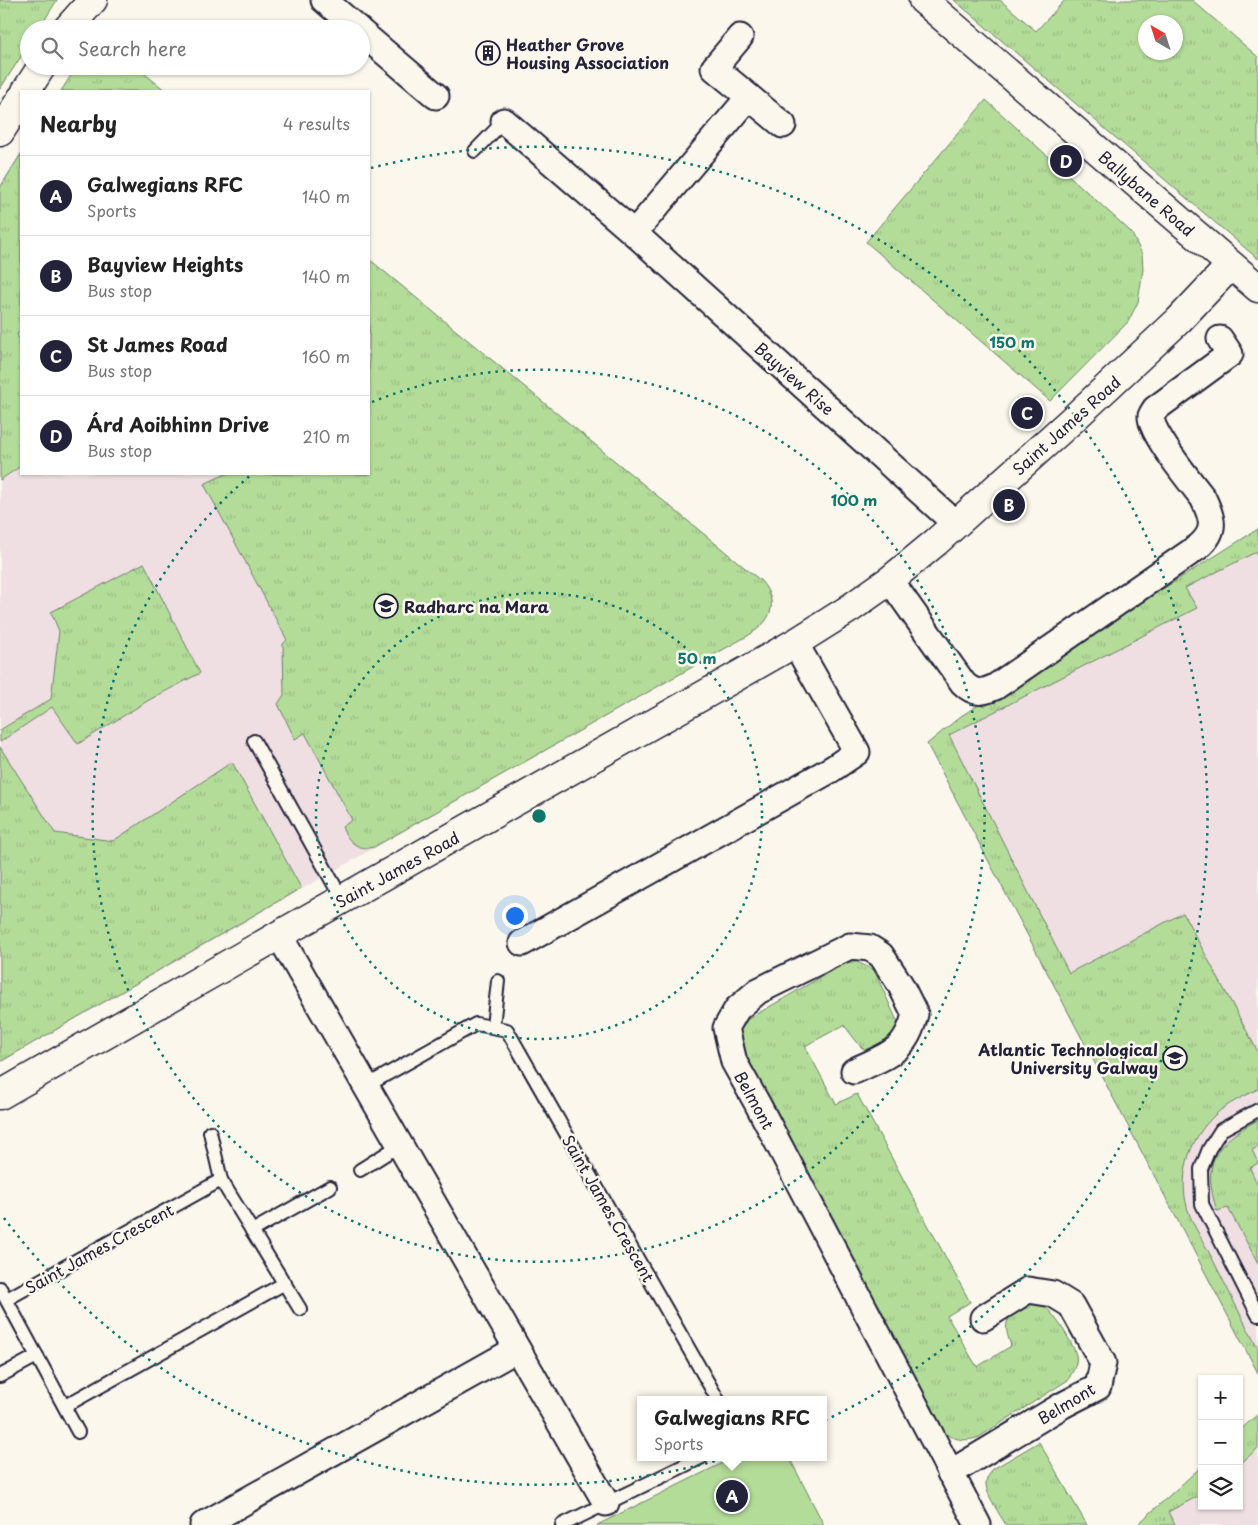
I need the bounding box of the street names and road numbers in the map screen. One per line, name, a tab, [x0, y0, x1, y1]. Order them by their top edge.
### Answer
street label: Ballybane Road	[1094, 145, 1200, 241]
street label: Bayview Rise	[750, 336, 840, 420]
street label: Saint James Road	[1006, 370, 1126, 480]
street label: Saint James Road	[331, 825, 463, 913]
street label: Belmont	[729, 1067, 781, 1134]
street label: Saint James Crescent	[557, 1130, 661, 1286]
street label: Saint James Crescent	[20, 1197, 178, 1299]
street label: Belmont	[1033, 1376, 1100, 1430]

